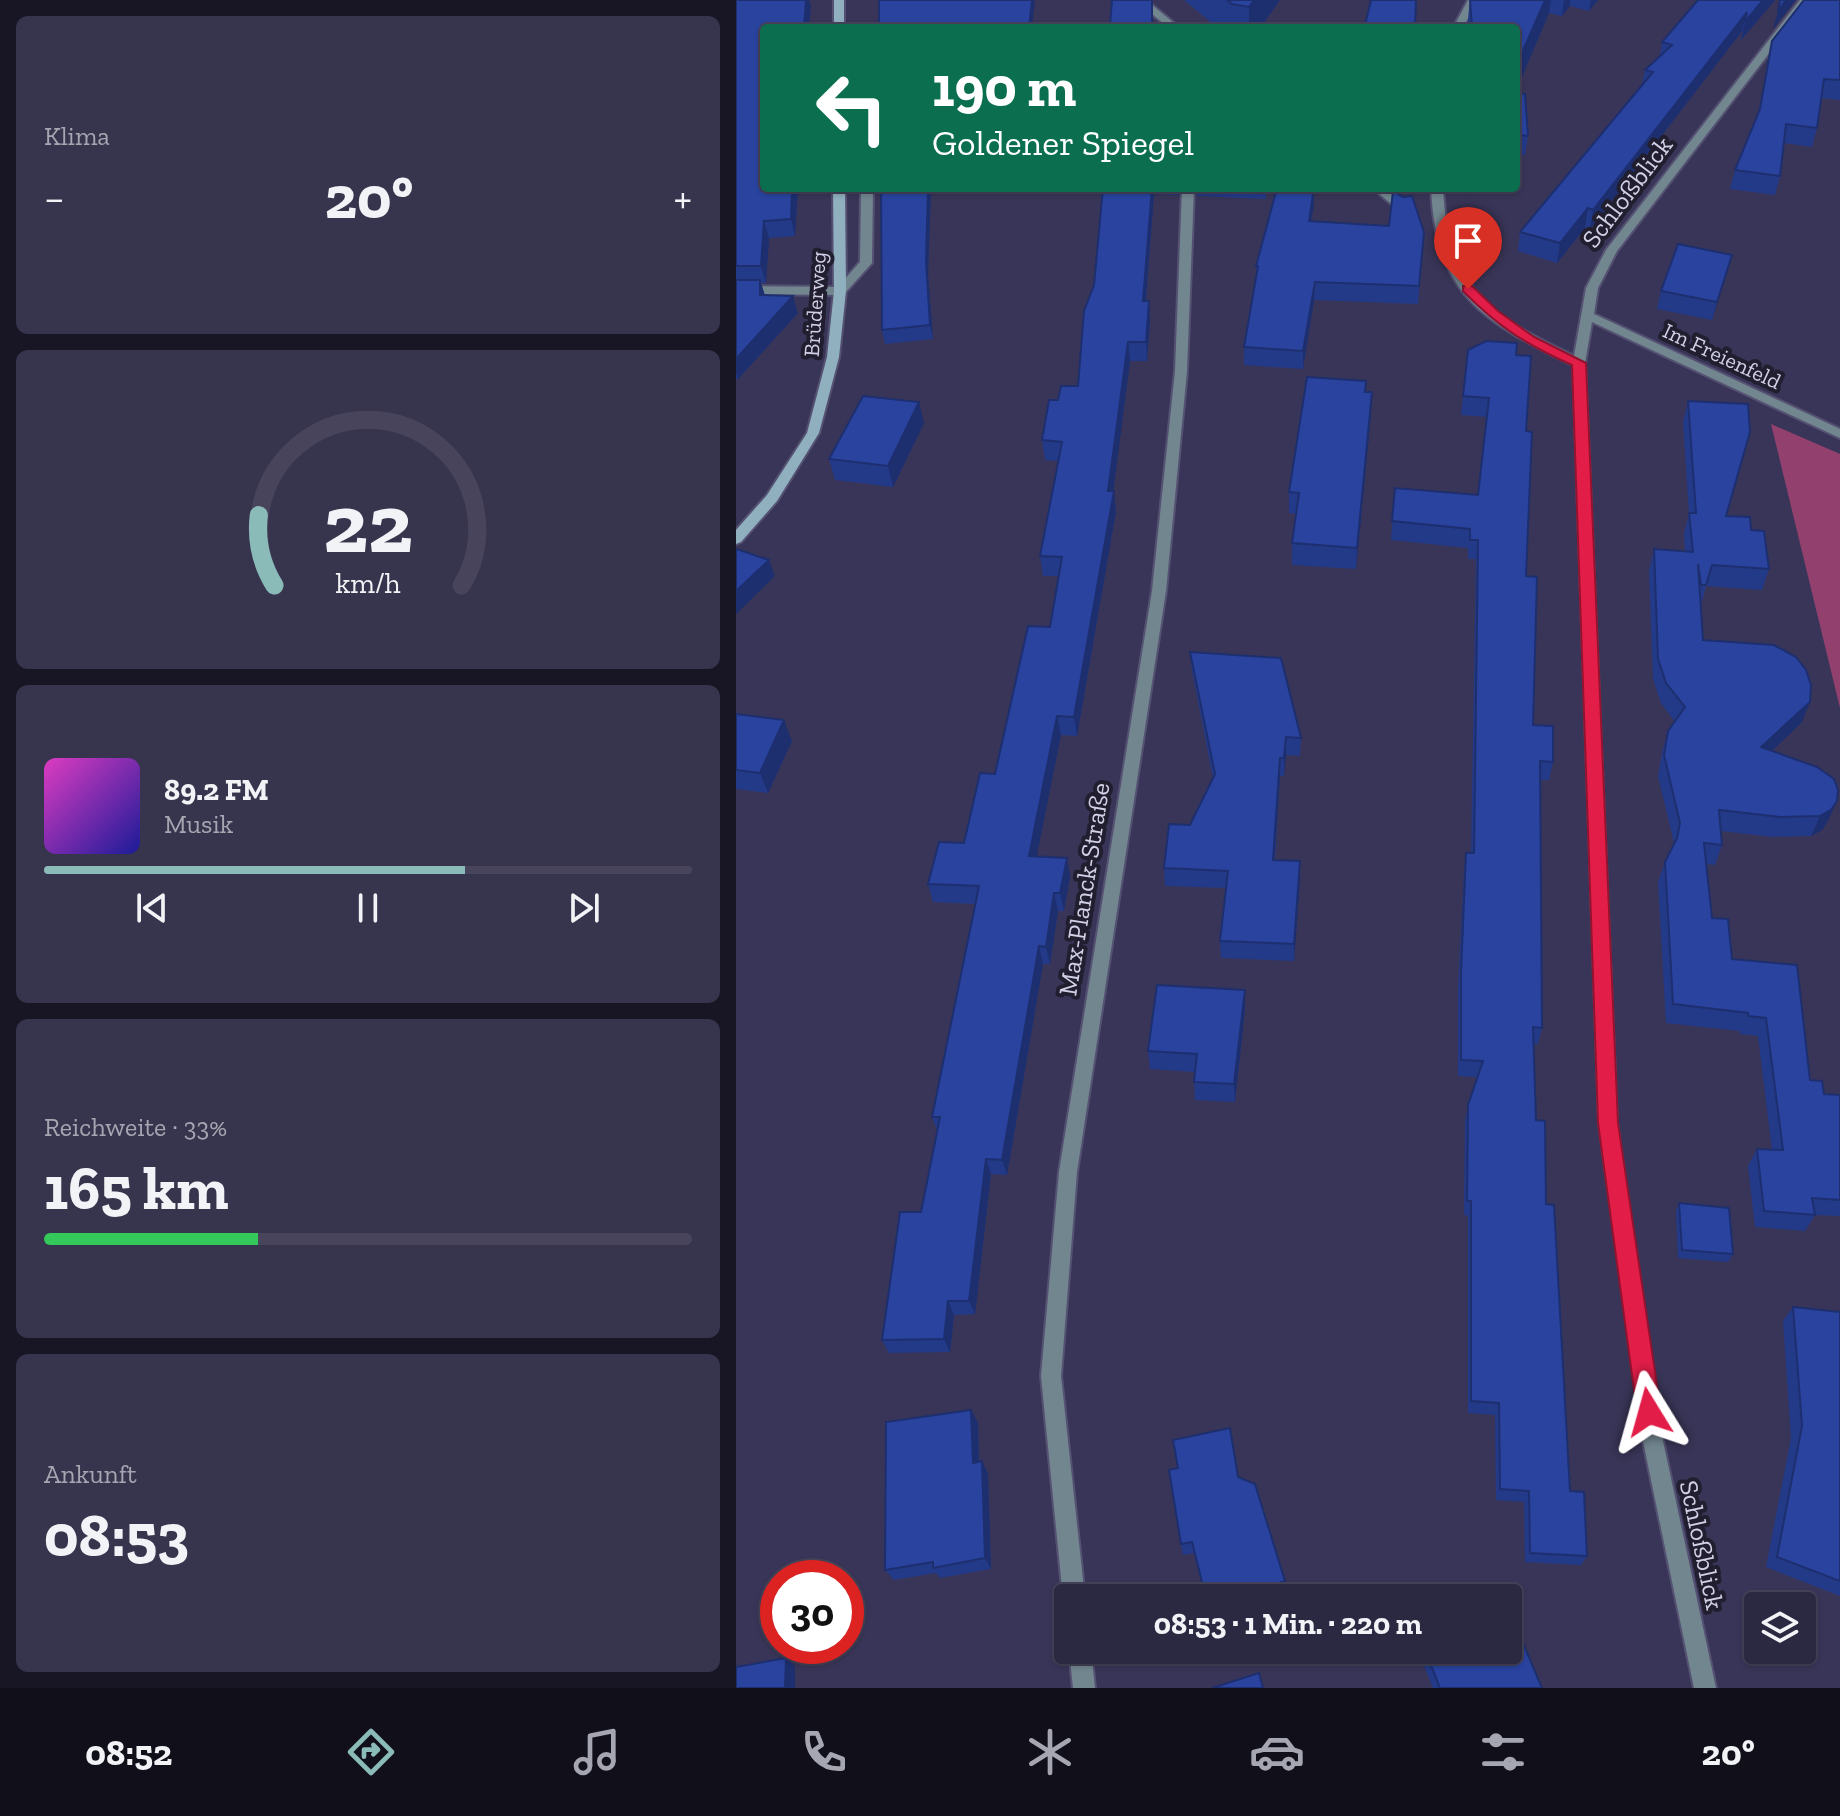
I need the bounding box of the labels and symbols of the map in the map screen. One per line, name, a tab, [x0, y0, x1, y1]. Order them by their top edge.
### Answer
street label: Schloßblick	[1575, 130, 1680, 254]
pin	[1434, 207, 1502, 289]
street label: Brüderweg	[798, 250, 832, 358]
street label: Im Freienfeld	[1659, 317, 1785, 395]
street label: Max-Planck-Straße	[1051, 780, 1117, 998]
position arrow	[1607, 1370, 1691, 1454]
street label: Schloßblick	[1673, 1477, 1731, 1613]
speed limit sign: 30	[760, 1560, 864, 1664]

